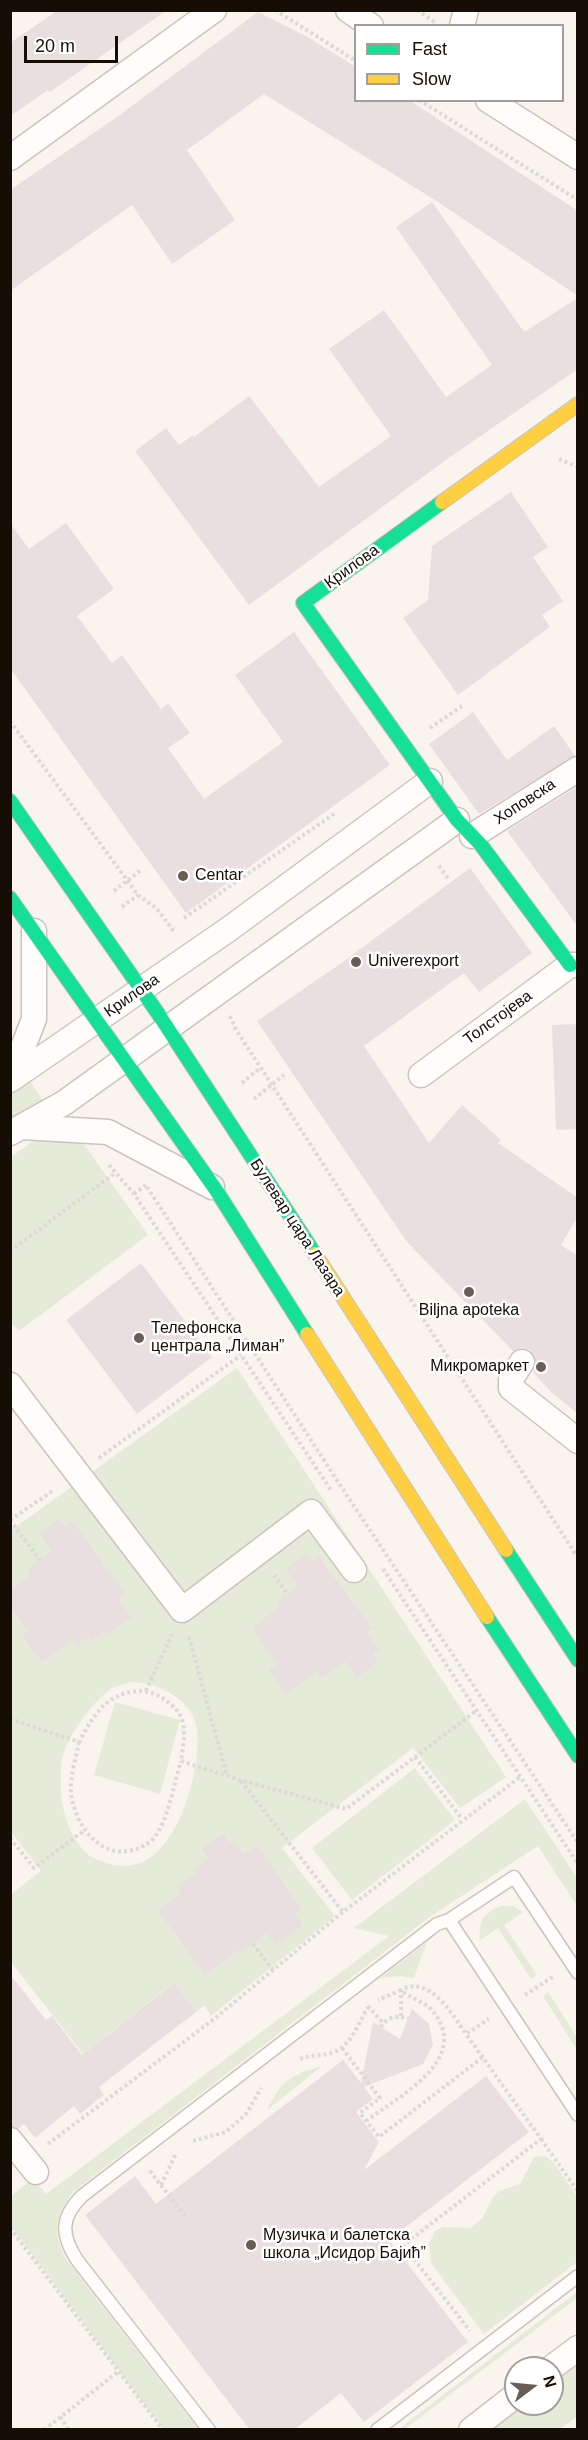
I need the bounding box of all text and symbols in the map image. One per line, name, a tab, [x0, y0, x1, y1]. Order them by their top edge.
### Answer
scale bar	[27, 24, 122, 62]
legend	[354, 24, 564, 102]
text: 20 m	[35, 36, 75, 56]
text: Fast	[412, 39, 447, 59]
text: Slow	[412, 69, 451, 89]
street label: Крилова	[321, 541, 383, 593]
street label: Хоповска	[491, 775, 559, 829]
place label: Centar	[195, 866, 243, 886]
marker: Centar	[176, 869, 190, 883]
place label: Univerexport	[368, 952, 459, 972]
marker: Univerexport	[349, 955, 363, 969]
street label: Крилова	[101, 970, 163, 1022]
street label: Толстојева	[460, 987, 536, 1049]
street label: Булевар цара Лазара	[245, 1156, 349, 1300]
marker: Biljna apoteka	[462, 1285, 476, 1299]
place label: Biljna apoteka	[419, 1301, 519, 1321]
place label: Телефонска централа „Лиман”	[151, 1319, 284, 1357]
marker: Телефонска централа „Лиман”	[132, 1331, 146, 1345]
place label: Микромаркет	[430, 1357, 529, 1377]
marker: Микромаркет	[534, 1360, 548, 1374]
place label: Музичка и балетска школа „Исидор Бајић”	[263, 2226, 426, 2264]
marker: Музичка и балетска школа „Исидор Бајић”	[244, 2238, 258, 2252]
north arrow	[504, 2356, 564, 2416]
text: N	[540, 2374, 560, 2389]

